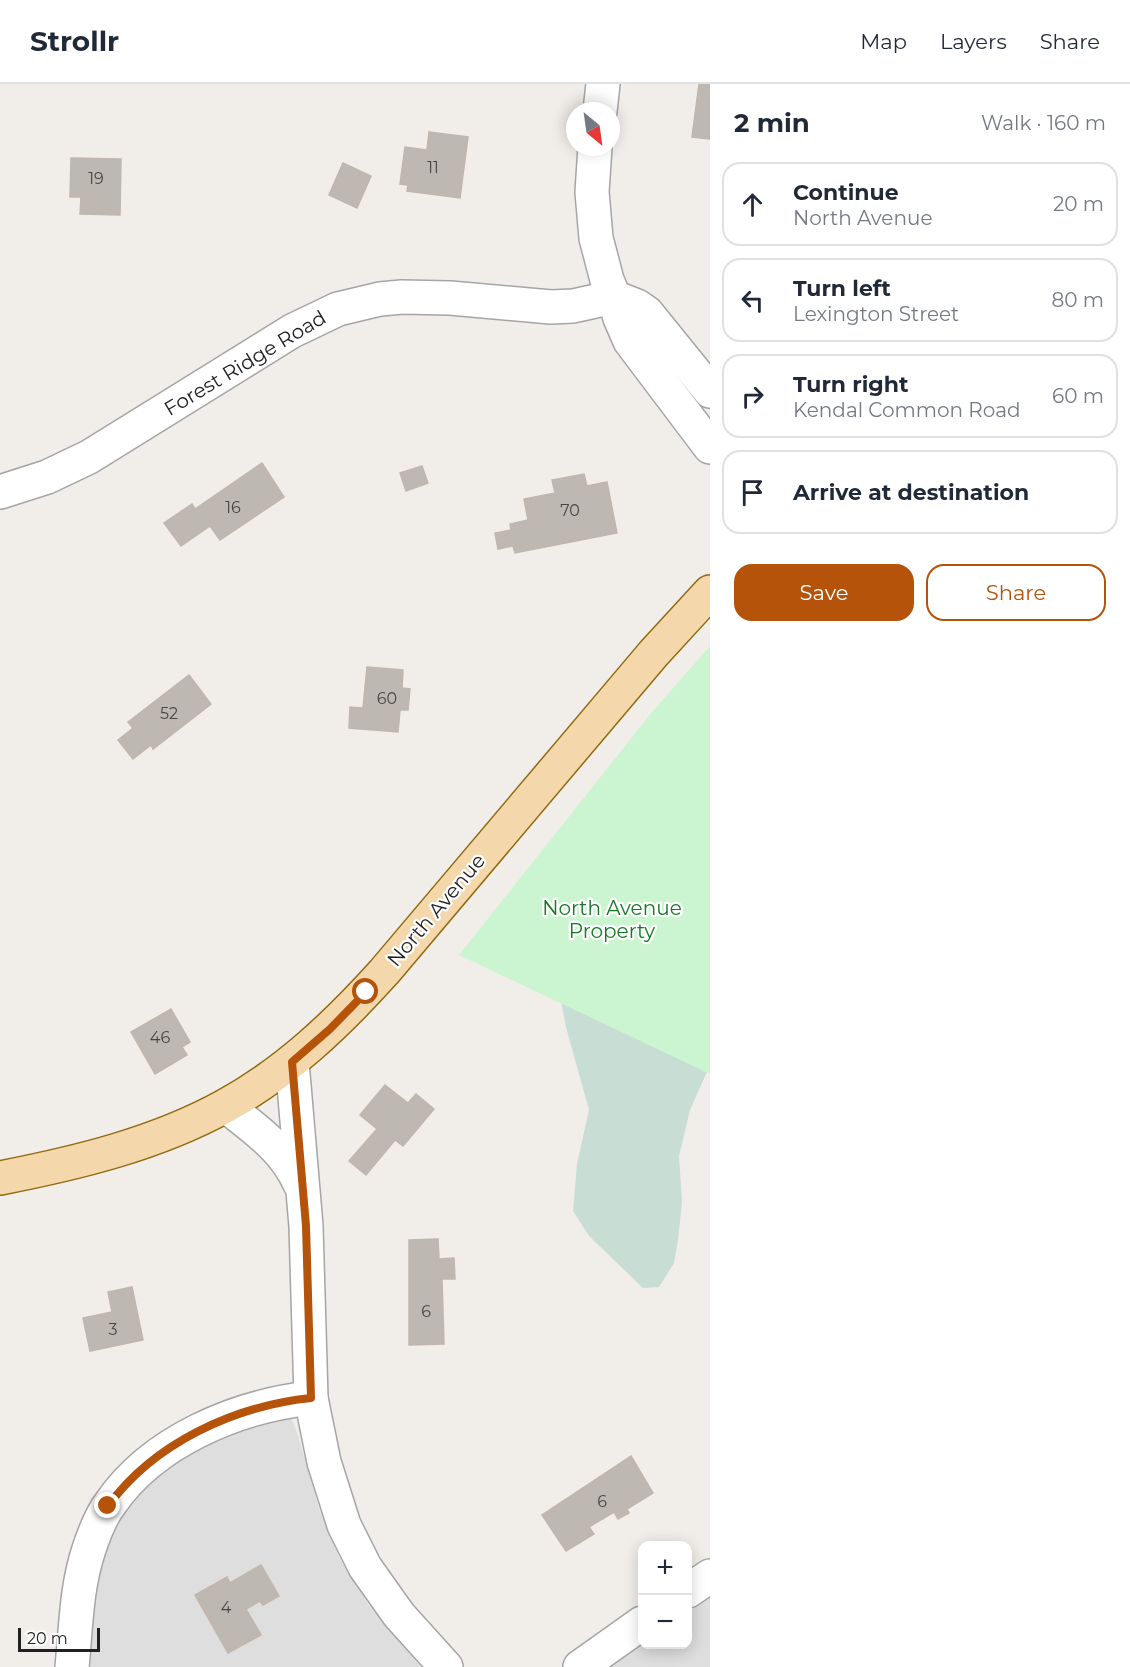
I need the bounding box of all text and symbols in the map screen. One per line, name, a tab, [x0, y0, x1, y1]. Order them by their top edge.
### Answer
text: Strollr	[30, 24, 119, 58]
text: Map	[860, 29, 907, 54]
text: Layers	[940, 29, 1007, 54]
text: Share	[1040, 29, 1100, 54]
north arrow	[566, 102, 620, 156]
text: 2 min	[734, 107, 810, 139]
text: Walk · 160 m	[981, 111, 1106, 135]
house number: 11	[427, 158, 439, 177]
house number: 19	[88, 169, 104, 188]
text: Continue	[793, 179, 899, 206]
icon: ahead	[736, 188, 769, 221]
text: 20 m	[1053, 192, 1104, 216]
text: North Avenue	[793, 206, 932, 230]
text: Turn left	[793, 275, 891, 302]
icon: left	[736, 284, 769, 317]
text: 80 m	[1052, 288, 1104, 312]
text: Lexington Street	[793, 302, 959, 326]
street label: Forest Ridge Road	[160, 305, 330, 421]
text: Turn right	[793, 371, 908, 398]
icon: right	[736, 380, 769, 413]
text: 60 m	[1052, 384, 1104, 408]
text: Kendal Common Road	[793, 398, 1021, 422]
icon: arrive	[736, 476, 769, 509]
text: Arrive at destination	[793, 479, 1029, 506]
house number: 16	[225, 498, 241, 517]
house number: 70	[560, 501, 580, 520]
button: Save	[734, 564, 914, 621]
button: Share	[926, 564, 1106, 621]
house number: 60	[377, 689, 397, 708]
house number: 52	[160, 704, 178, 723]
street label: North Avenue	[382, 849, 490, 971]
park label: North Avenue Property	[542, 896, 682, 943]
route start	[352, 978, 378, 1004]
house number: 46	[150, 1028, 170, 1047]
house number: 6	[421, 1302, 431, 1321]
house number: 3	[108, 1320, 118, 1339]
route end	[94, 1492, 120, 1518]
house number: 6	[597, 1492, 607, 1511]
map controls	[638, 1541, 692, 1649]
button: +	[638, 1541, 692, 1595]
button: −	[638, 1595, 692, 1649]
house number: 4	[221, 1598, 232, 1617]
scale bar	[18, 1625, 100, 1652]
text: 20 m	[27, 1629, 68, 1648]

